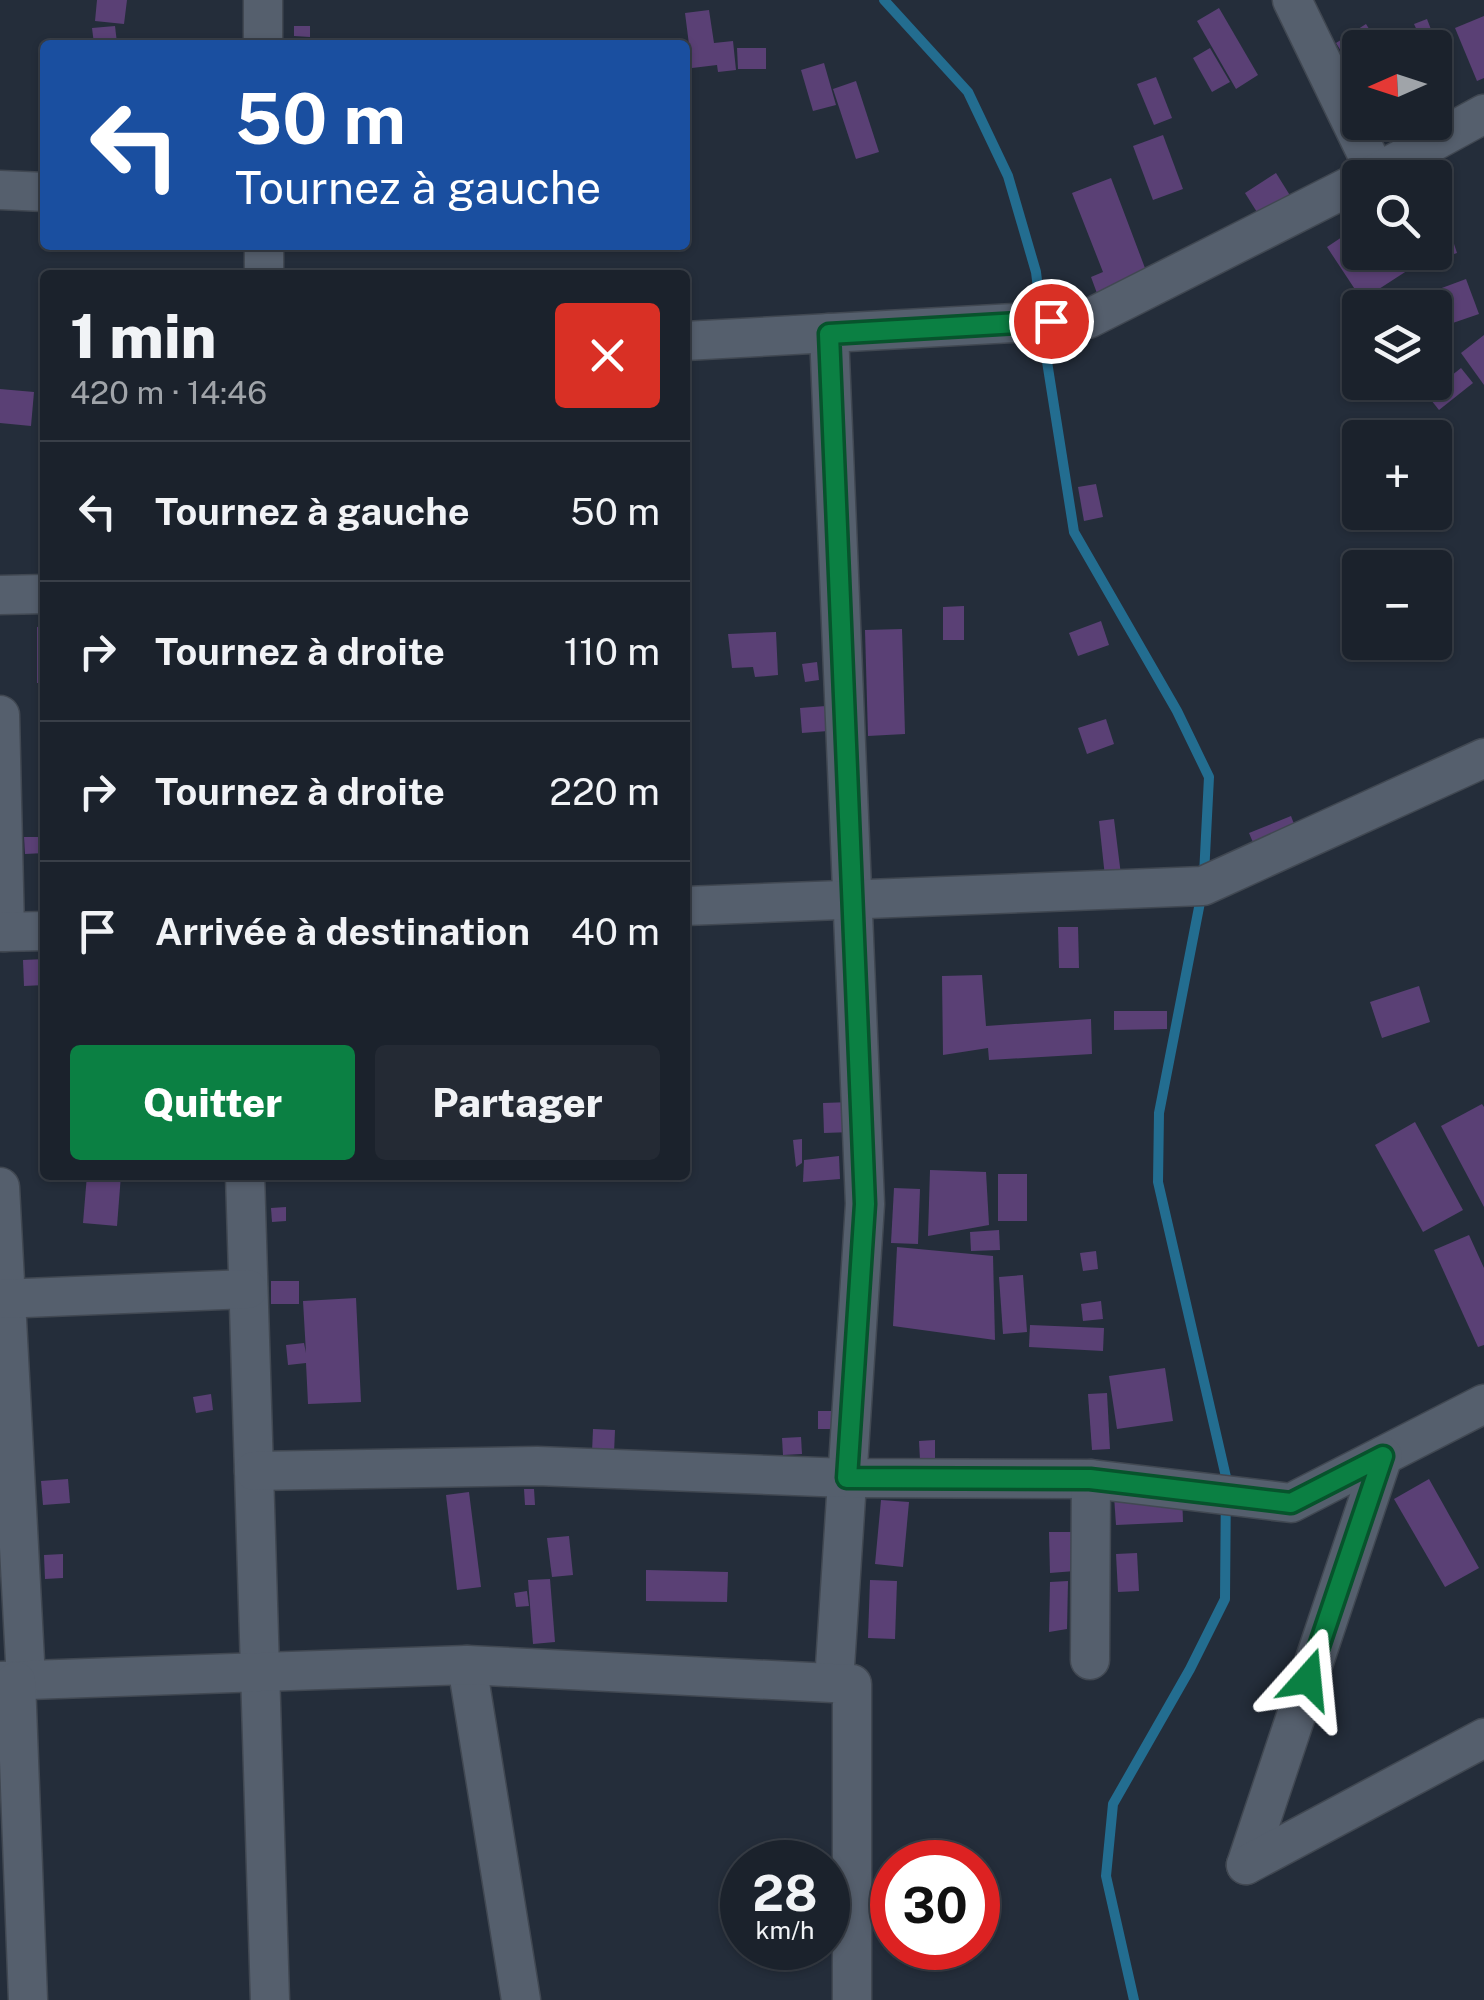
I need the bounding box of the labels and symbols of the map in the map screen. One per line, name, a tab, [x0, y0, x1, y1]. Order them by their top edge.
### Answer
north arrow	[1342, 30, 1452, 140]
pin	[1009, 279, 1094, 364]
position arrow	[1256, 1627, 1360, 1731]
speed limit sign: 30	[870, 1840, 1000, 1970]

